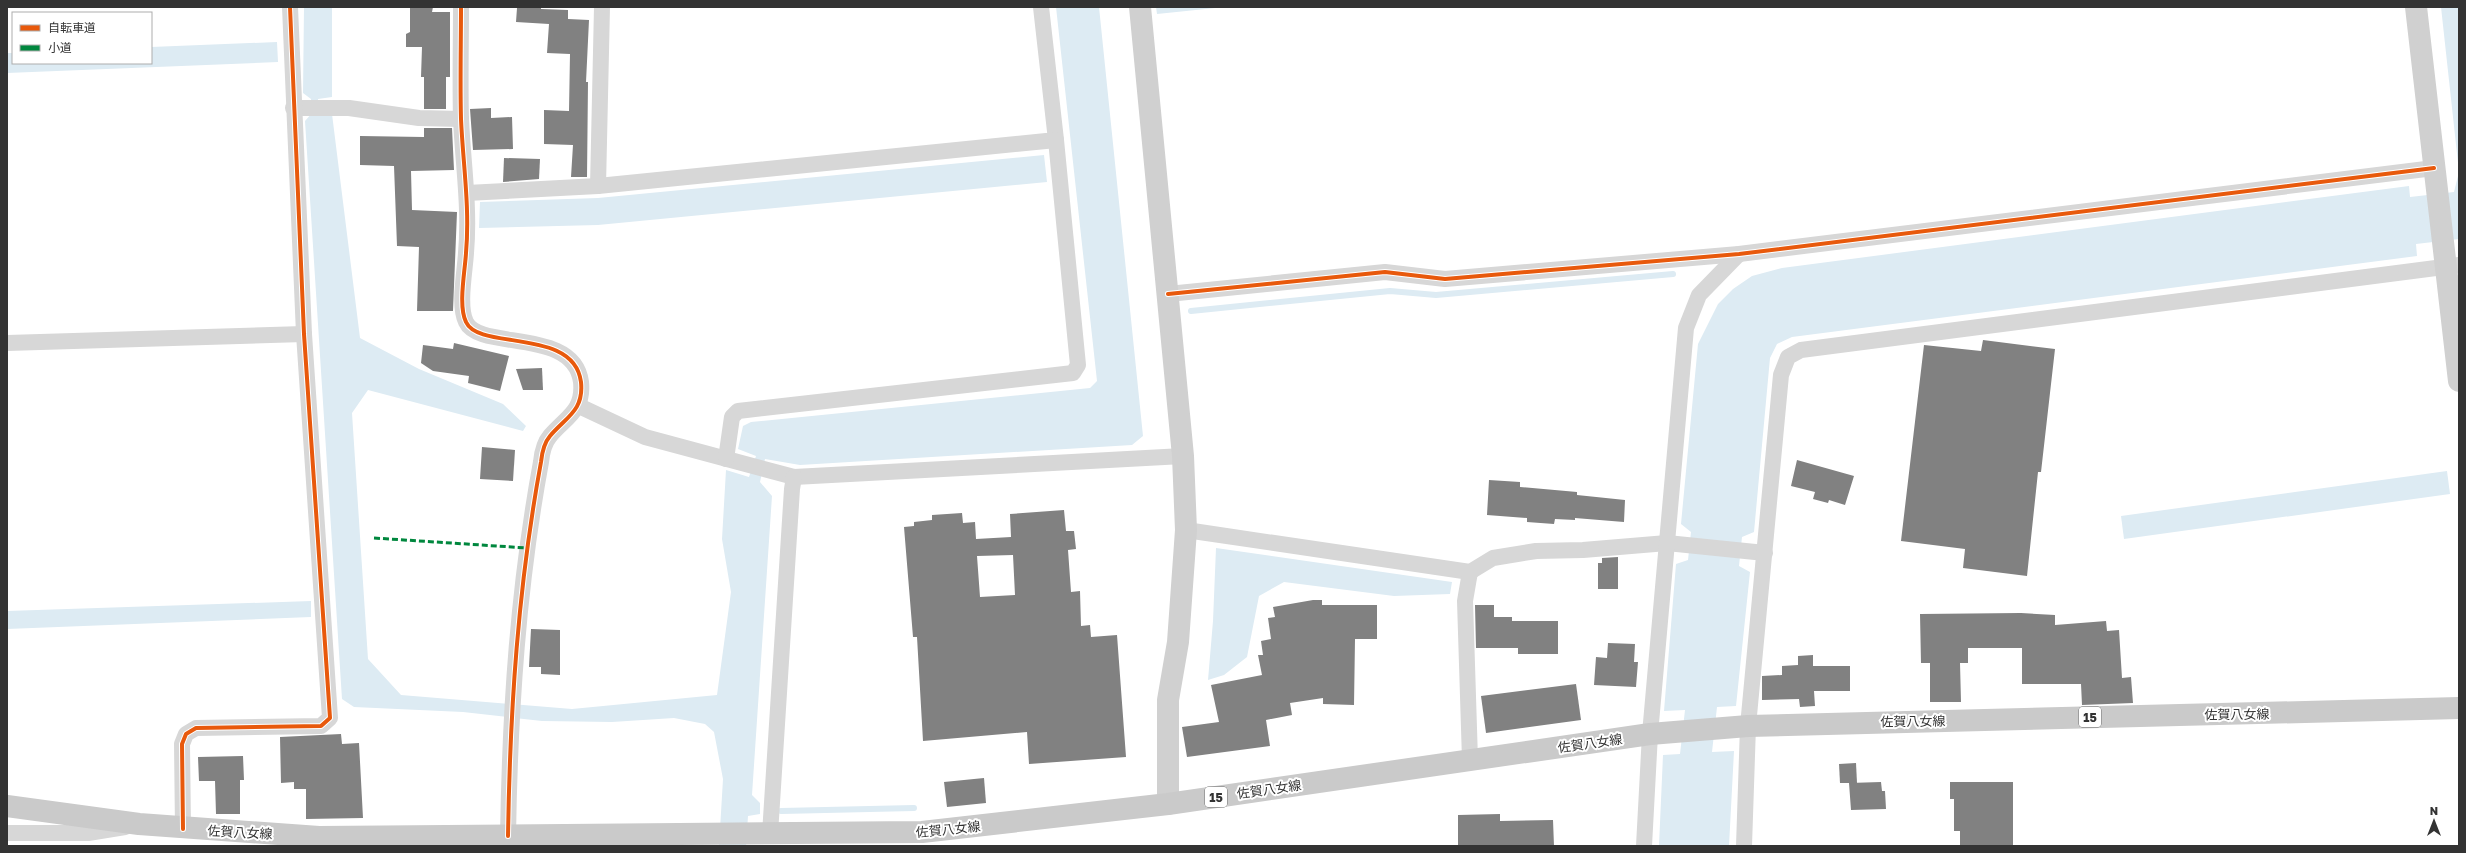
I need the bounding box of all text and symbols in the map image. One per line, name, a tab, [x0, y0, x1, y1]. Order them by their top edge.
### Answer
legend	[12, 12, 152, 64]
text: 自転車道	[48, 20, 96, 35]
text: 小道	[48, 40, 72, 55]
street label: 佐賀八女線	[2204, 705, 2270, 723]
road number: 15	[2079, 707, 2101, 727]
street label: 佐賀八女線	[1880, 712, 1946, 730]
street label: 佐賀八女線	[1557, 731, 1623, 755]
street label: 佐賀八女線	[1236, 777, 1302, 801]
road number: 15	[1205, 787, 1227, 807]
north arrow	[2414, 801, 2454, 841]
text: N	[2430, 804, 2438, 817]
street label: 佐賀八女線	[915, 818, 981, 840]
street label: 佐賀八女線	[207, 822, 273, 842]

